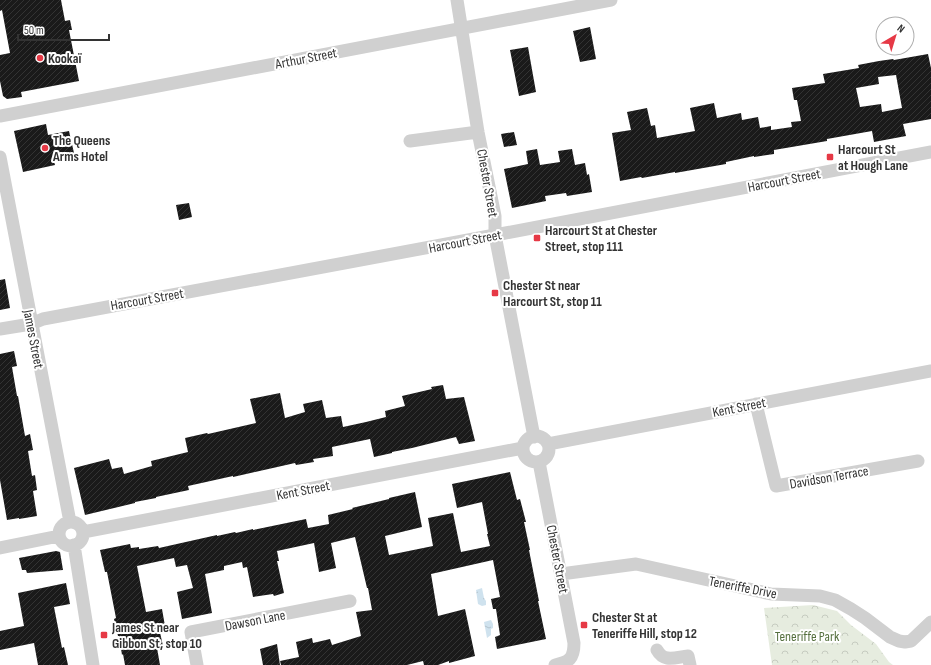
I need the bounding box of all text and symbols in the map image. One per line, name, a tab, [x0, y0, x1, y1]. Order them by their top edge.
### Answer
scale bar	[18, 16, 109, 42]
north arrow	[875, 16, 915, 56]
text: N	[895, 22, 907, 36]
text: 50 m	[24, 23, 44, 38]
street label: Arthur Street	[273, 44, 338, 73]
place label: Kookaï	[48, 50, 82, 67]
marker: Kookaï	[35, 53, 45, 63]
place label: The Queens Arms Hotel	[52, 132, 110, 165]
place label: Harcourt St at Hough Lane	[838, 141, 908, 174]
marker: The Queens Arms Hotel	[40, 143, 50, 153]
street label: Chester Street	[473, 148, 502, 219]
marker: Harcourt St at Hough Lane	[825, 152, 835, 162]
street label: Harcourt Street	[746, 165, 822, 196]
place label: Harcourt St at Chester Street, stop 111	[545, 222, 658, 255]
street label: Harcourt Street	[427, 226, 503, 257]
marker: Harcourt St at Chester Street, stop 111	[532, 233, 542, 243]
place label: Chester St near Harcourt St, stop 11	[503, 277, 602, 310]
street label: Harcourt Street	[109, 285, 185, 314]
marker: Chester St near Harcourt St, stop 11	[490, 288, 500, 298]
street label: James Street	[19, 307, 48, 370]
street label: Kent Street	[711, 394, 767, 421]
street label: Davidson Terrace	[788, 462, 870, 493]
street label: Kent Street	[275, 477, 331, 504]
street label: Chester Street	[543, 524, 572, 595]
street label: Teneriffe Drive	[708, 573, 778, 602]
street label: Dawson Lane	[223, 606, 287, 635]
place label: Chester St at Teneriffe Hill, stop 12	[592, 609, 697, 642]
place label: James St near Gibbon St, stop 10	[111, 619, 202, 652]
marker: Chester St at Teneriffe Hill, stop 12	[579, 620, 589, 630]
park label: Teneriffe Park	[775, 628, 840, 645]
marker: James St near Gibbon St, stop 10	[99, 630, 109, 640]

